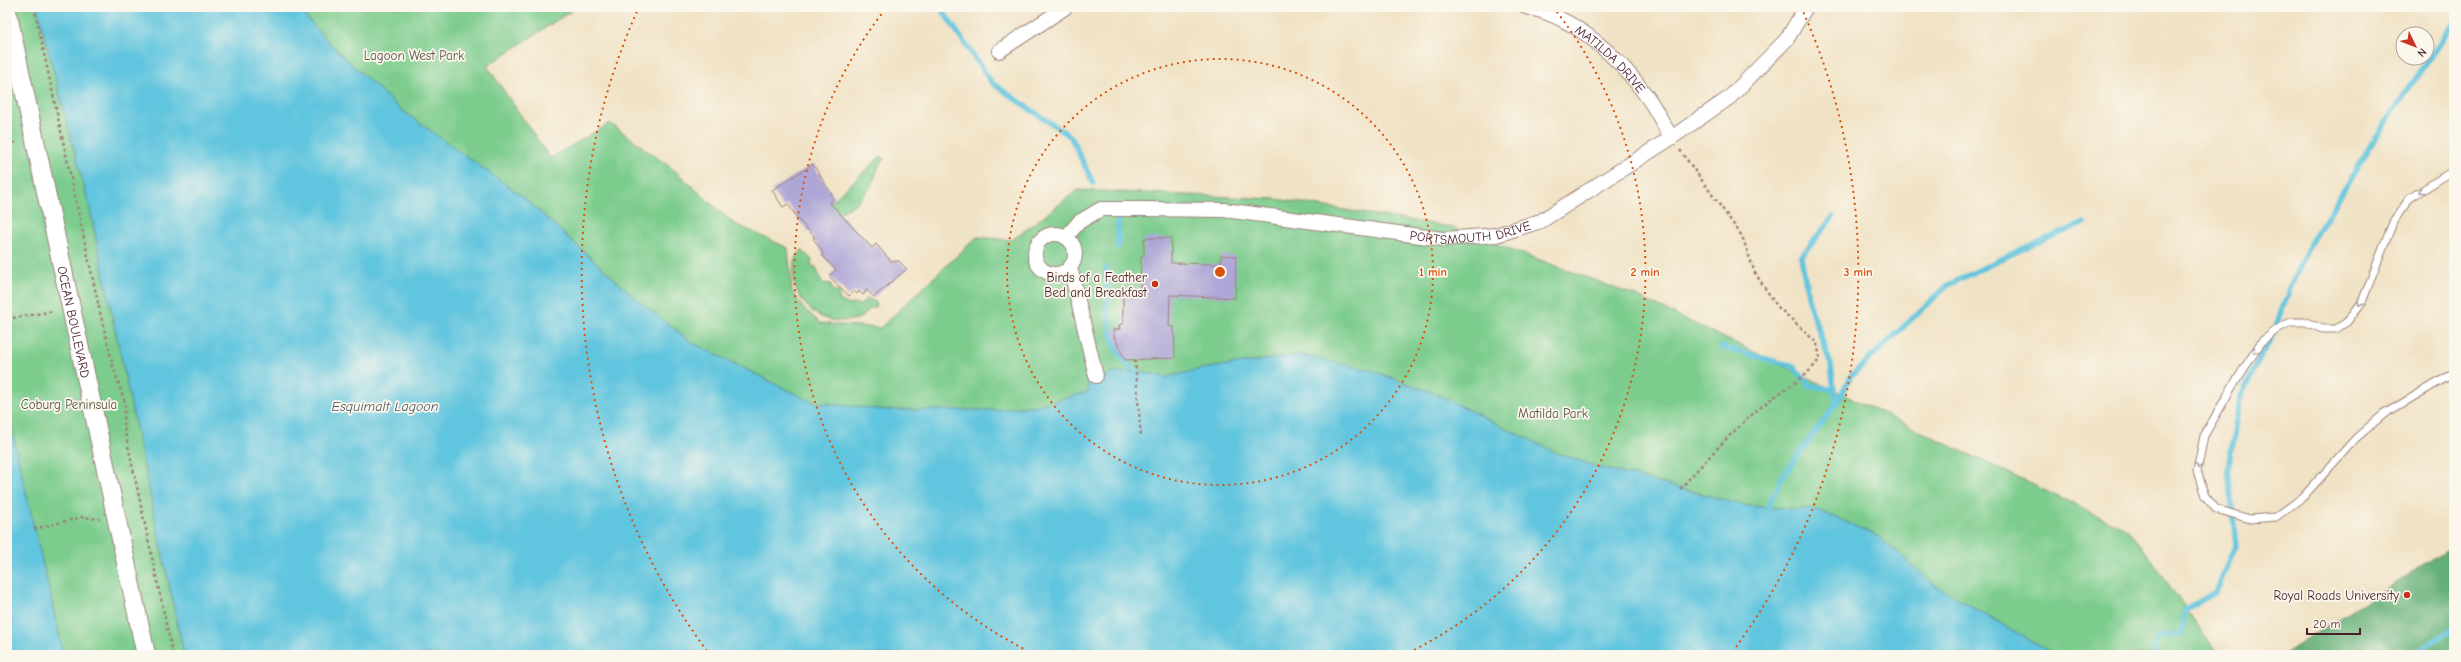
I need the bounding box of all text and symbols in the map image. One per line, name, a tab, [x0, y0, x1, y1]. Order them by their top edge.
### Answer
street label: MATILDA DRIVE	[1572, 22, 1649, 96]
north arrow	[2395, 26, 2435, 66]
text: N	[2415, 45, 2429, 60]
park label: Lagoon West Park	[364, 48, 465, 63]
one-way arrow	[2418, 186, 2425, 194]
street label: PORTSMOUTH DRIVE	[1409, 217, 1532, 247]
street label: OCEAN BOULEVARD	[55, 265, 93, 379]
centre of rings	[1213, 265, 1227, 279]
text: 1 min	[1419, 265, 1447, 279]
text: 2 min	[1630, 265, 1660, 279]
text: 3 min	[1843, 265, 1873, 279]
place label: Birds of a Feather Bed and Breakfast	[1044, 270, 1148, 300]
marker: Birds of a Feather Bed and Breakfast	[1150, 279, 1160, 289]
one-way arrow	[2357, 299, 2365, 306]
one-way arrow	[2253, 347, 2260, 354]
park label: Coburg Peninsula	[21, 397, 117, 412]
water label: Esquimalt Lagoon	[331, 398, 439, 415]
park label: Matilda Park	[1518, 406, 1589, 421]
one-way arrow	[2194, 463, 2203, 469]
place label: Royal Roads University	[2273, 588, 2399, 603]
marker: Royal Roads University	[2402, 590, 2412, 600]
scale bar	[2307, 610, 2360, 636]
text: 20 m	[2313, 617, 2341, 631]

